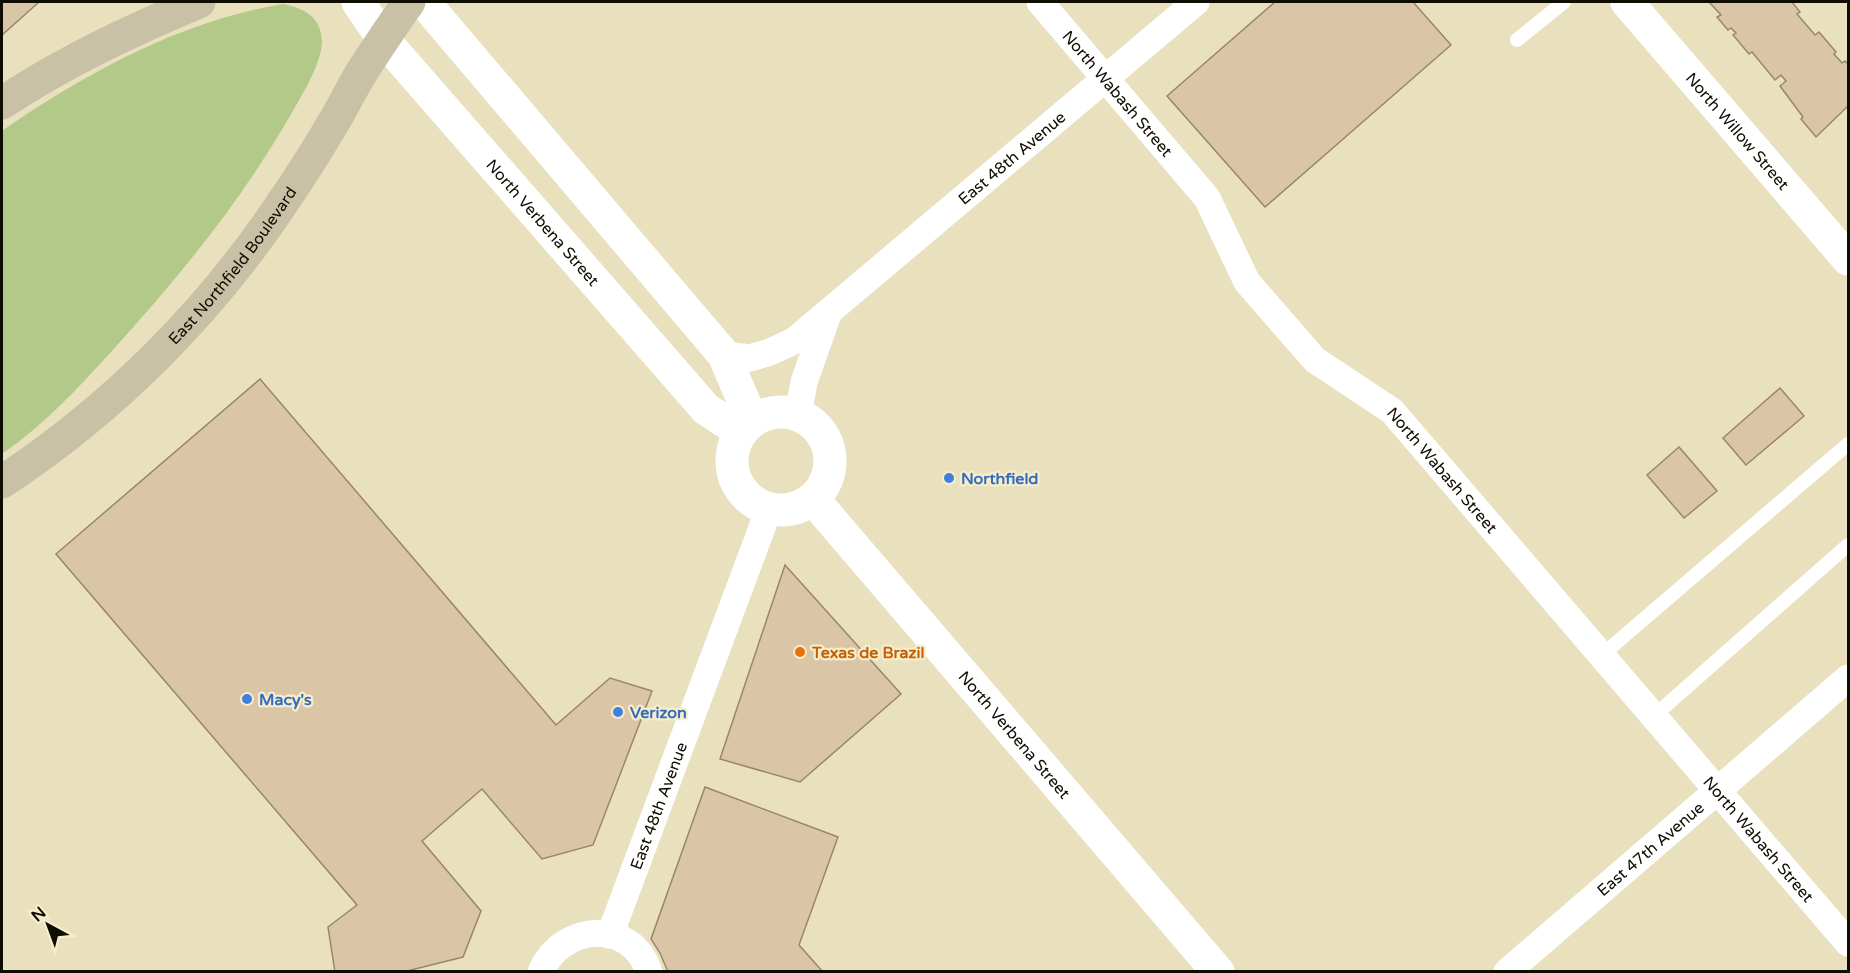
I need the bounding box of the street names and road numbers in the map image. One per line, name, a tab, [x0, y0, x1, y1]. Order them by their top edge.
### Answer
street label: North Wabash Street	[1058, 27, 1176, 161]
street label: North Willow Street	[1681, 69, 1793, 194]
street label: East 48th Avenue	[954, 107, 1070, 209]
street label: North Verbena Street	[482, 155, 603, 291]
street label: East Northfield Boulevard	[164, 183, 301, 349]
street label: North Wabash Street	[1382, 403, 1501, 538]
street label: North Verbena Street	[954, 667, 1074, 803]
street label: East 48th Avenue	[626, 740, 692, 873]
street label: North Wabash Street	[1699, 772, 1818, 907]
street label: East 47th Avenue	[1593, 798, 1708, 901]

